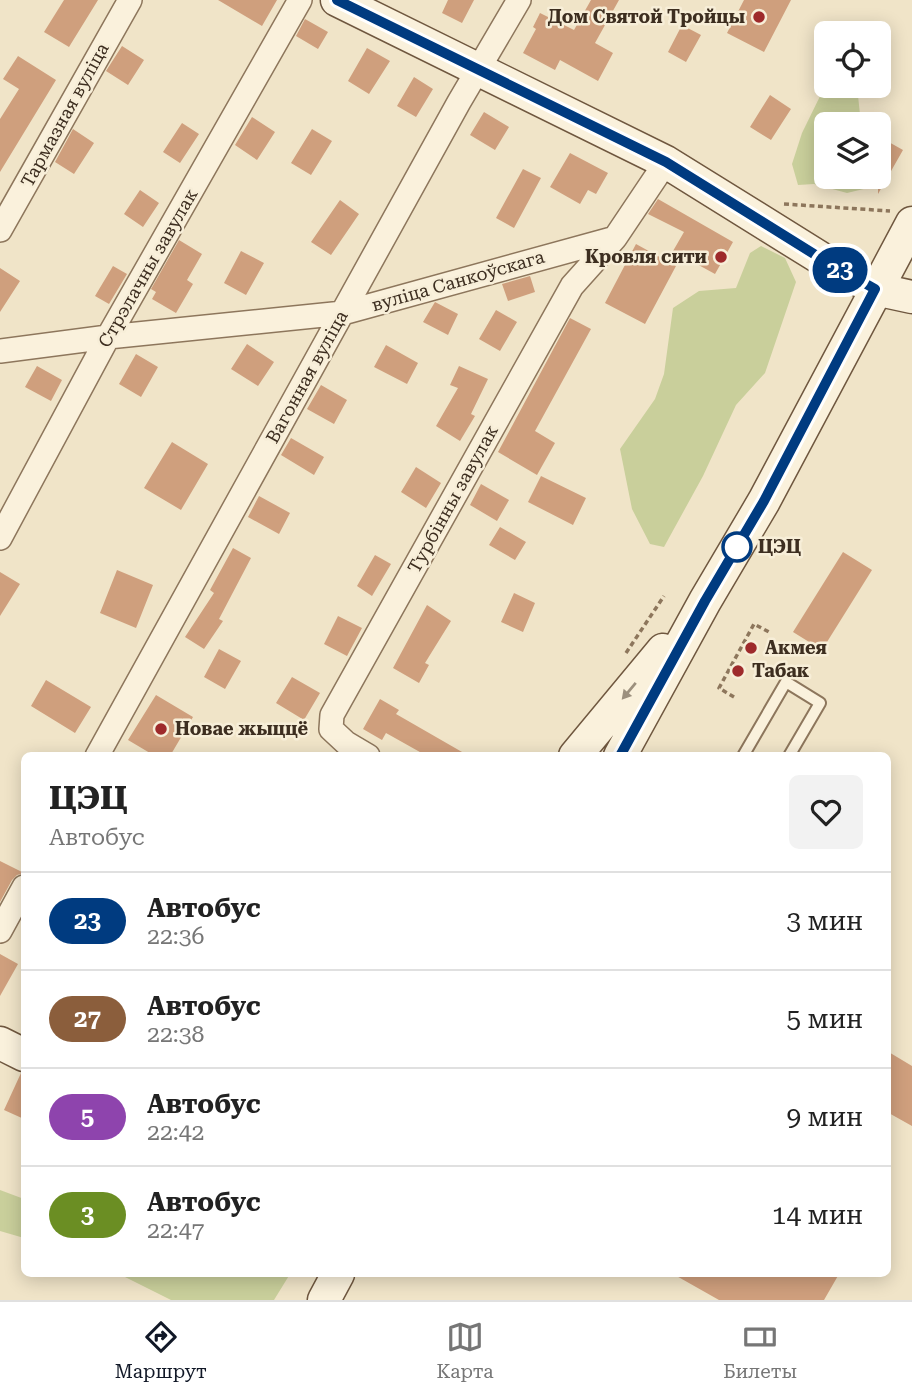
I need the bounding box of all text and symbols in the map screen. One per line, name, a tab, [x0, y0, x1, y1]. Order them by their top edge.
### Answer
place label: Дом Святой Тройцы	[548, 6, 745, 27]
marker: Дом Святой Тройцы	[751, 9, 767, 25]
map controls	[814, 21, 891, 189]
button: locate	[814, 21, 891, 98]
street label: Тармазная вуліца	[16, 39, 113, 190]
button: layers	[814, 112, 891, 189]
street label: Стрэлачны завулак	[93, 185, 202, 351]
street label: вуліца Санкоўскага	[369, 246, 547, 315]
place label: Кровля сити	[585, 246, 707, 267]
line badge: 23	[808, 247, 872, 293]
marker: Кровля сити	[713, 249, 729, 265]
text: 23	[827, 256, 853, 284]
street label: Вагонная вуліца	[261, 307, 352, 447]
street label: Турбінны завулак	[403, 421, 502, 576]
marker: ЦЭЦ	[722, 532, 752, 562]
place label: ЦЭЦ	[758, 536, 801, 557]
place label: Акмея	[765, 637, 827, 658]
marker: Акмея	[743, 640, 759, 656]
place label: Табак	[752, 660, 810, 681]
marker: Табак	[730, 663, 746, 679]
one-way arrow	[622, 682, 637, 699]
place label: Новае жыццё	[175, 718, 309, 739]
marker: Новае жыццё	[153, 721, 169, 737]
button: heart	[789, 775, 863, 849]
text: ЦЭЦ	[49, 778, 128, 817]
text: Автобус	[49, 824, 145, 851]
text: Автобус	[147, 893, 261, 923]
text: 3 мин	[786, 906, 863, 936]
text: 23	[74, 907, 101, 935]
text: 22:36	[147, 923, 204, 950]
text: Автобус	[147, 991, 261, 1021]
text: 5 мин	[786, 1004, 863, 1034]
text: 27	[74, 1005, 101, 1033]
text: 22:38	[147, 1021, 204, 1048]
text: Автобус	[147, 1089, 261, 1119]
text: 9 мин	[786, 1102, 863, 1132]
text: 5	[81, 1103, 94, 1131]
text: 22:42	[147, 1119, 204, 1146]
text: Автобус	[147, 1187, 261, 1217]
text: 14 мин	[772, 1200, 863, 1230]
text: 3	[81, 1201, 94, 1229]
text: 22:47	[147, 1217, 204, 1244]
tab: Маршрут	[115, 1318, 207, 1383]
tab: Карта	[437, 1318, 493, 1383]
tab: Билеты	[723, 1318, 797, 1383]

